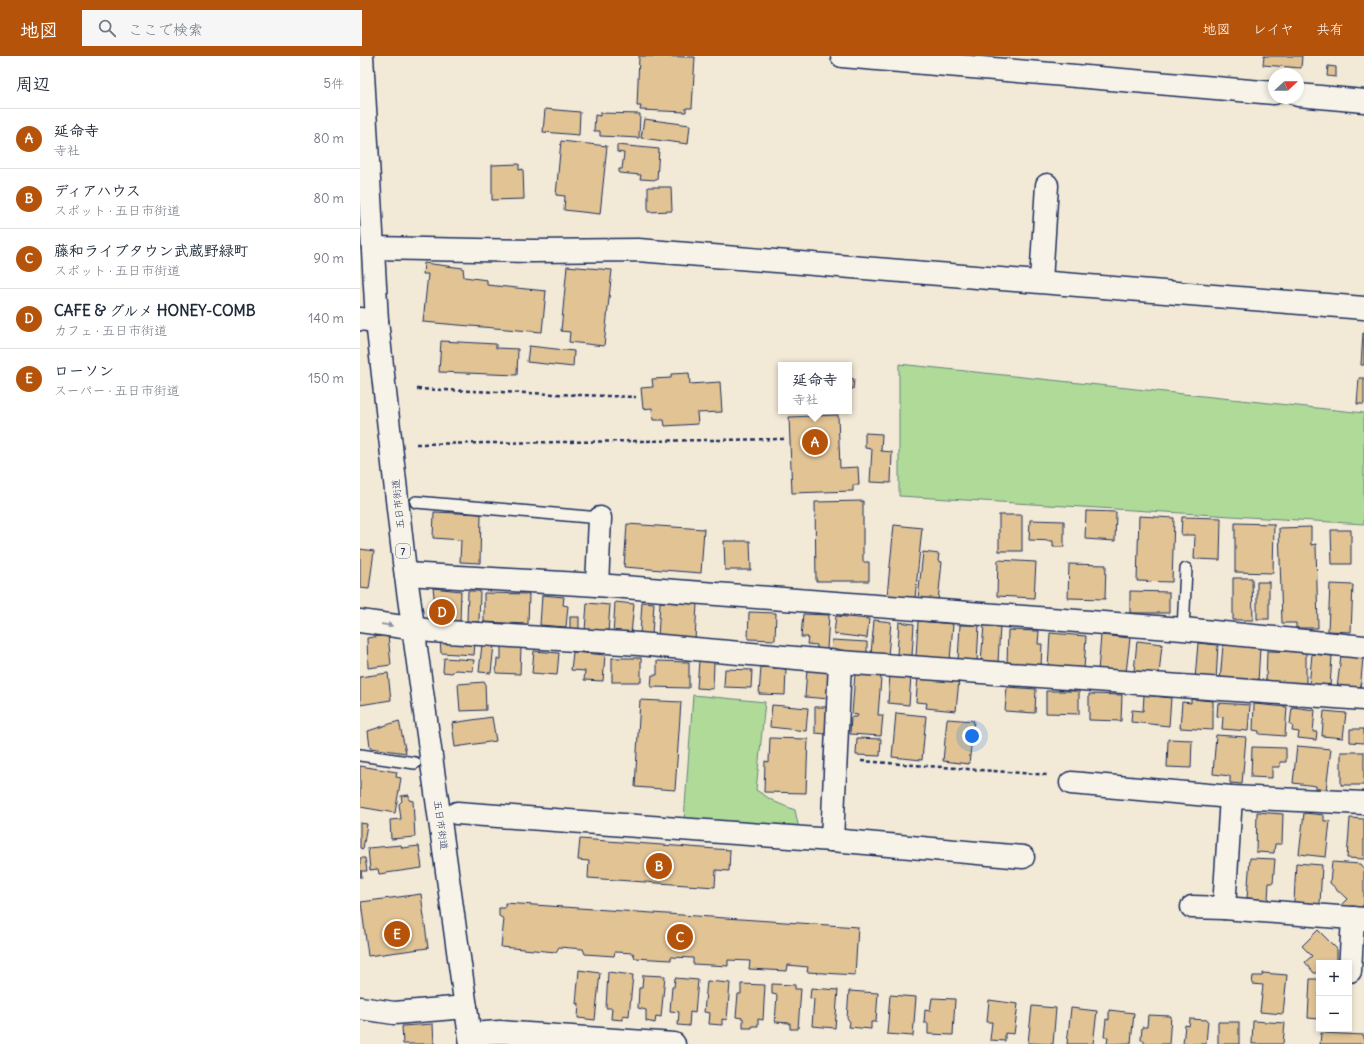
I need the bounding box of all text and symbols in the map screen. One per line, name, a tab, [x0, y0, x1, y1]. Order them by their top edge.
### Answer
search box	[82, 10, 362, 46]
icon: search	[96, 17, 118, 39]
text: 地図	[20, 18, 58, 42]
text: ここで検索	[128, 20, 203, 39]
text: 地図	[1203, 20, 1231, 38]
text: レイヤ	[1253, 20, 1294, 38]
text: 共有	[1316, 20, 1344, 38]
north arrow	[1268, 68, 1304, 104]
text: 周辺	[16, 73, 50, 95]
text: 5件	[324, 75, 344, 92]
text: 延命寺	[54, 121, 99, 140]
text: A	[25, 130, 33, 147]
text: 80 m	[313, 130, 344, 147]
text: 寺社	[54, 142, 80, 159]
text: ディアハウス	[54, 181, 141, 200]
text: B	[25, 190, 33, 207]
text: 80 m	[313, 190, 344, 207]
text: スポット · 五日市街道	[54, 202, 180, 219]
text: 藤和ライブタウン武蔵野緑町	[54, 241, 249, 260]
text: C	[25, 250, 33, 267]
text: 90 m	[313, 250, 344, 267]
text: スポット · 五日市街道	[54, 262, 180, 279]
text: CAFE & グルメ HONEY-COMB	[54, 301, 256, 320]
text: D	[24, 310, 34, 327]
text: 140 m	[308, 310, 344, 327]
text: カフェ · 五日市街道	[54, 322, 167, 339]
text: ローソン	[54, 361, 114, 380]
popup	[778, 362, 852, 414]
text: E	[25, 370, 33, 387]
text: 150 m	[308, 370, 344, 387]
text: 延命寺	[792, 370, 838, 389]
text: スーパー · 五日市街道	[54, 382, 180, 399]
text: 寺社	[792, 391, 819, 408]
pin: A	[802, 427, 828, 457]
street label: 五日市街道	[389, 478, 407, 530]
road number: 7	[396, 544, 410, 558]
pin: D	[429, 597, 455, 627]
one-way arrow	[381, 622, 393, 628]
your location	[962, 726, 982, 746]
street label: 五日市街道	[431, 799, 451, 851]
pin: B	[646, 851, 672, 881]
pin: E	[384, 919, 410, 949]
pin: C	[667, 922, 693, 952]
map controls	[1316, 960, 1352, 1032]
button: +	[1316, 960, 1352, 996]
button: −	[1316, 996, 1352, 1032]

